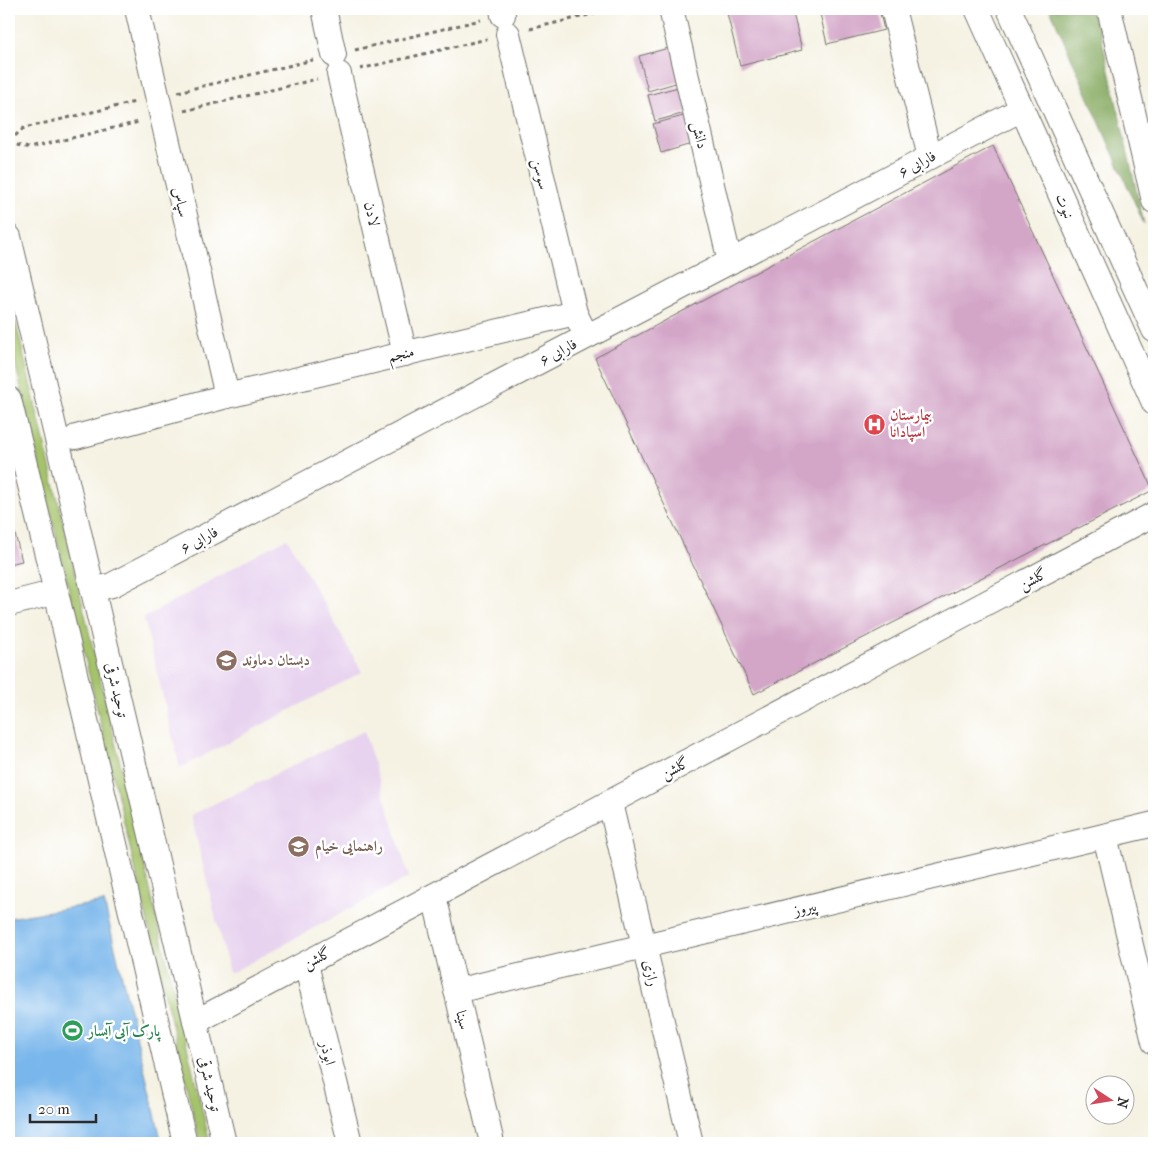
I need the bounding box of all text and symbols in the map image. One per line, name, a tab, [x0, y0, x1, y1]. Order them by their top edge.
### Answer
street label: دانش	[687, 119, 712, 151]
street label: فارابی ۶	[895, 147, 940, 183]
street label: سوسن	[528, 157, 553, 192]
street label: سپاس	[168, 185, 193, 219]
street label: نبوت	[1052, 191, 1078, 221]
street label: لادن	[360, 200, 384, 228]
street label: فارابی ۶	[536, 335, 581, 371]
street label: منجم	[386, 342, 417, 371]
place label: بیمارستان اسپادانا	[890, 406, 932, 442]
hospital icon: بیمارستان اسپادانا	[862, 412, 886, 436]
street label: فارابی ۶	[177, 523, 222, 559]
street label: گلشن	[1016, 564, 1051, 595]
school or university icon: دبستان دماوند	[214, 648, 238, 672]
place label: دبستان دماوند	[242, 651, 310, 669]
street label: توحید شرقی	[101, 661, 132, 720]
street label: گلشن	[658, 753, 693, 784]
school or university icon: راهنمایی خیام	[287, 834, 311, 858]
place label: راهنمایی خیام	[315, 837, 383, 859]
street label: پیروز	[790, 896, 820, 922]
street label: گلشن	[300, 943, 335, 974]
street label: رازی	[639, 958, 663, 988]
street label: سینا	[452, 1009, 474, 1031]
sports icon: پارک آبی آبسار	[60, 1019, 84, 1043]
place label: پارک آبی آبسار	[86, 1022, 161, 1042]
street label: ابوذر	[316, 1037, 340, 1067]
street label: توحید شرقی	[194, 1055, 225, 1114]
north arrow	[1086, 1074, 1136, 1124]
scale bar	[30, 1092, 96, 1124]
text: N	[1113, 1096, 1132, 1110]
text: 20 m	[38, 1100, 70, 1118]

